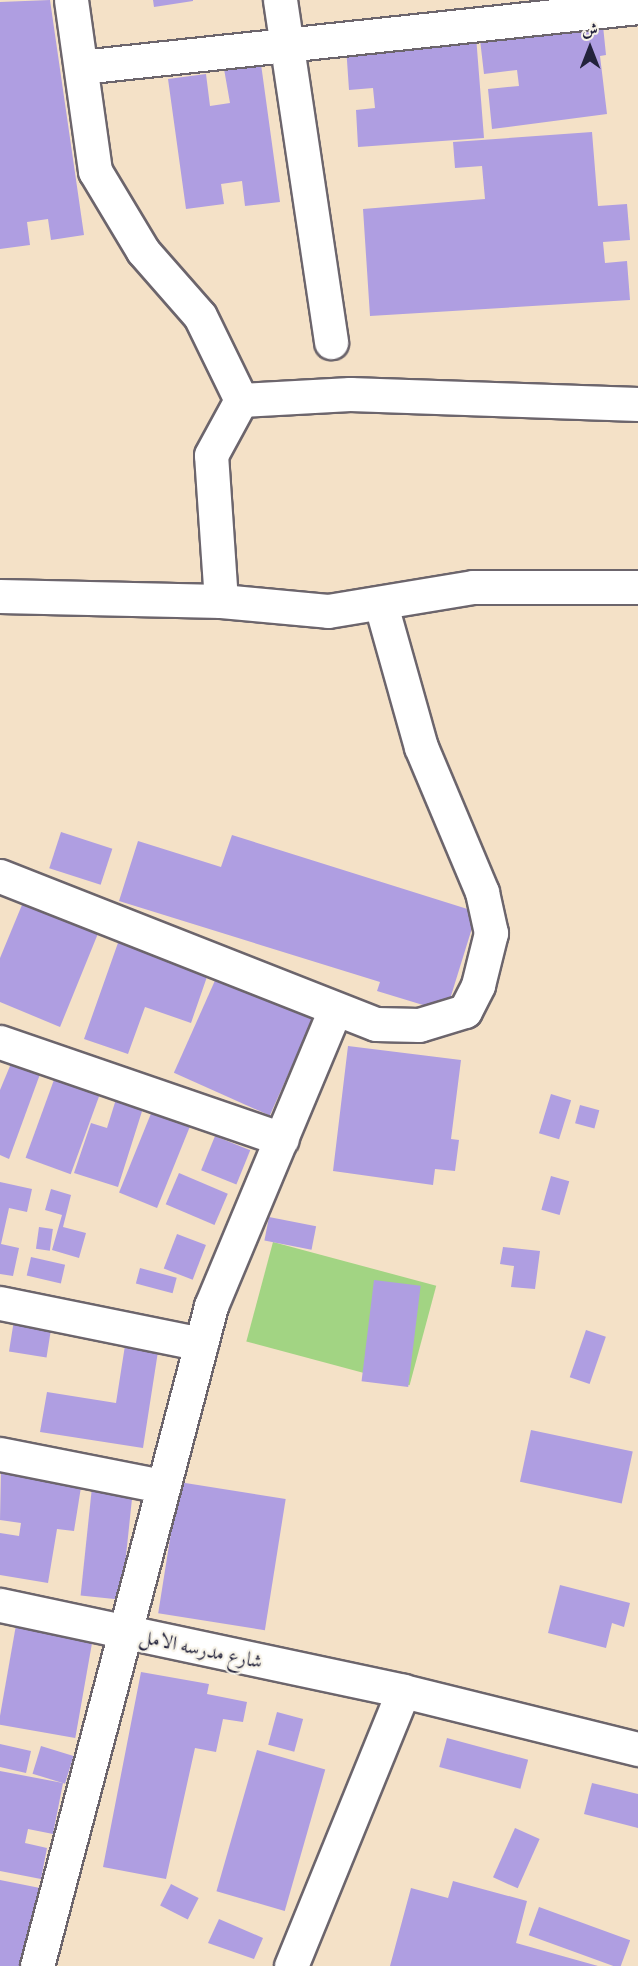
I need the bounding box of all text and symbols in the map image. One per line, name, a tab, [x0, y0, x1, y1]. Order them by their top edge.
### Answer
north arrow	[560, 18, 620, 78]
text: ش	[582, 20, 598, 40]
street label: شارع مدرسه الامل	[137, 1624, 265, 1674]

